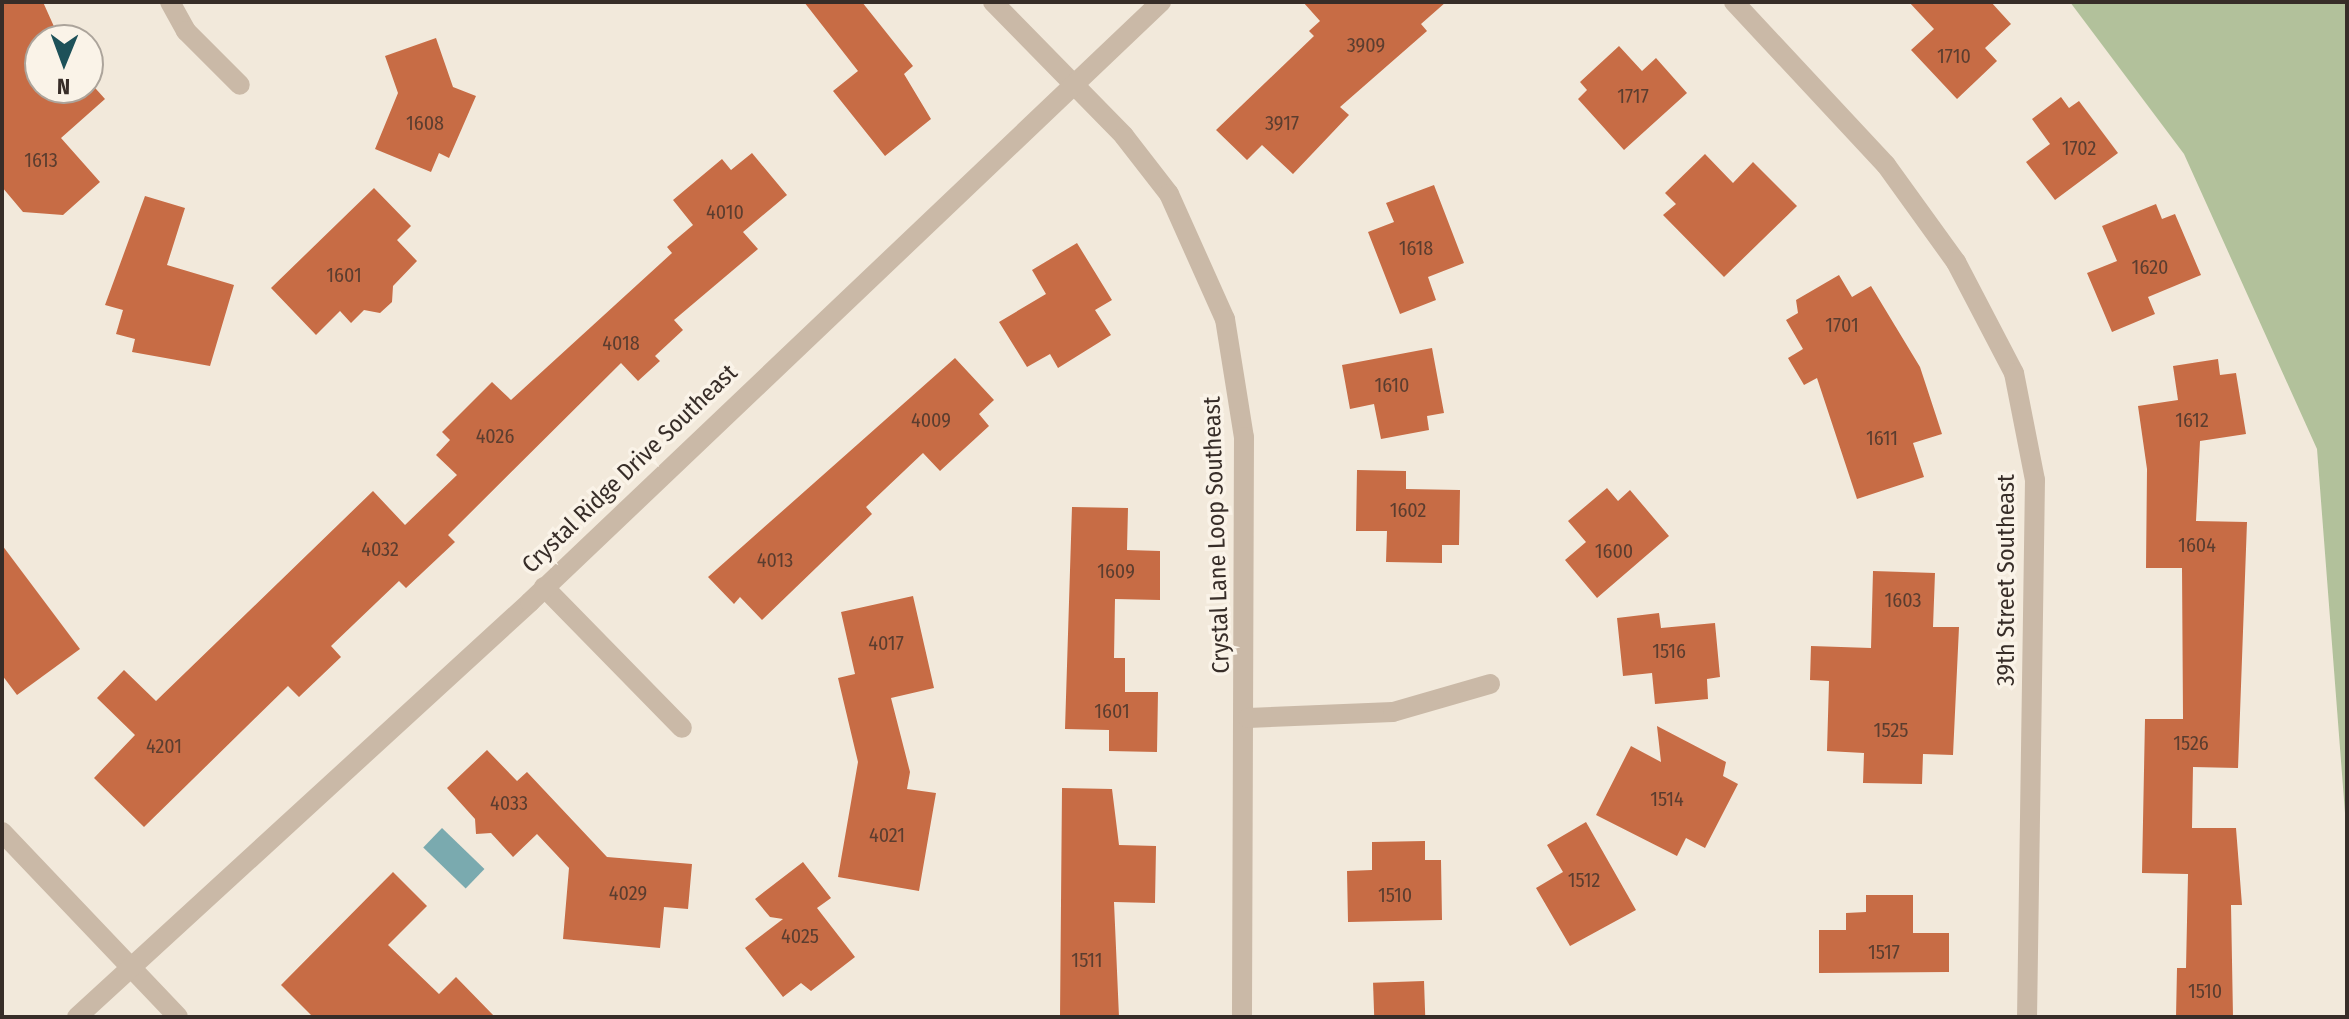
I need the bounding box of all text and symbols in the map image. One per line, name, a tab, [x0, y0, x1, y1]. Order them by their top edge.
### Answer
north arrow	[24, 24, 104, 104]
house number: 3909	[1347, 33, 1385, 57]
house number: 1710	[1937, 44, 1971, 68]
text: N	[57, 73, 70, 100]
house number: 1717	[1617, 84, 1649, 108]
house number: 1608	[406, 111, 444, 135]
house number: 3917	[1265, 111, 1299, 135]
house number: 1702	[2062, 136, 2096, 160]
house number: 1613	[24, 148, 58, 172]
house number: 4010	[706, 200, 744, 224]
house number: 1618	[1399, 236, 1433, 260]
house number: 1620	[2132, 255, 2168, 279]
house number: 1601	[326, 263, 362, 287]
house number: 1701	[1825, 313, 1859, 337]
house number: 4018	[602, 331, 640, 355]
street label: Crystal Ridge Drive Southeast	[516, 359, 744, 579]
house number: 1610	[1374, 373, 1410, 397]
street label: Crystal Lane Loop Southeast	[1198, 396, 1236, 674]
house number: 4009	[911, 408, 951, 432]
house number: 1612	[2175, 408, 2209, 432]
house number: 4026	[476, 424, 514, 448]
house number: 1611	[1866, 426, 1898, 450]
street label: 39th Street Southeast	[1993, 474, 2021, 686]
house number: 1602	[1390, 498, 1426, 522]
house number: 1604	[2178, 533, 2216, 557]
house number: 4032	[361, 537, 399, 561]
house number: 1600	[1595, 539, 1633, 563]
house number: 4013	[757, 548, 793, 572]
house number: 1609	[1097, 559, 1135, 583]
house number: 1603	[1885, 588, 1921, 612]
house number: 4017	[868, 631, 904, 655]
house number: 1516	[1652, 639, 1686, 663]
house number: 1601	[1094, 699, 1130, 723]
house number: 1525	[1874, 718, 1908, 742]
house number: 1526	[2173, 731, 2209, 755]
house number: 4201	[146, 734, 182, 758]
house number: 1514	[1650, 787, 1684, 811]
house number: 4033	[490, 791, 528, 815]
house number: 4021	[869, 823, 905, 847]
house number: 1512	[1568, 868, 1600, 892]
house number: 4029	[609, 881, 647, 905]
house number: 1510	[1378, 883, 1412, 907]
house number: 4025	[781, 924, 819, 948]
house number: 1517	[1868, 940, 1900, 964]
house number: 1511	[1071, 948, 1103, 972]
house number: 1510	[2188, 979, 2222, 1003]

